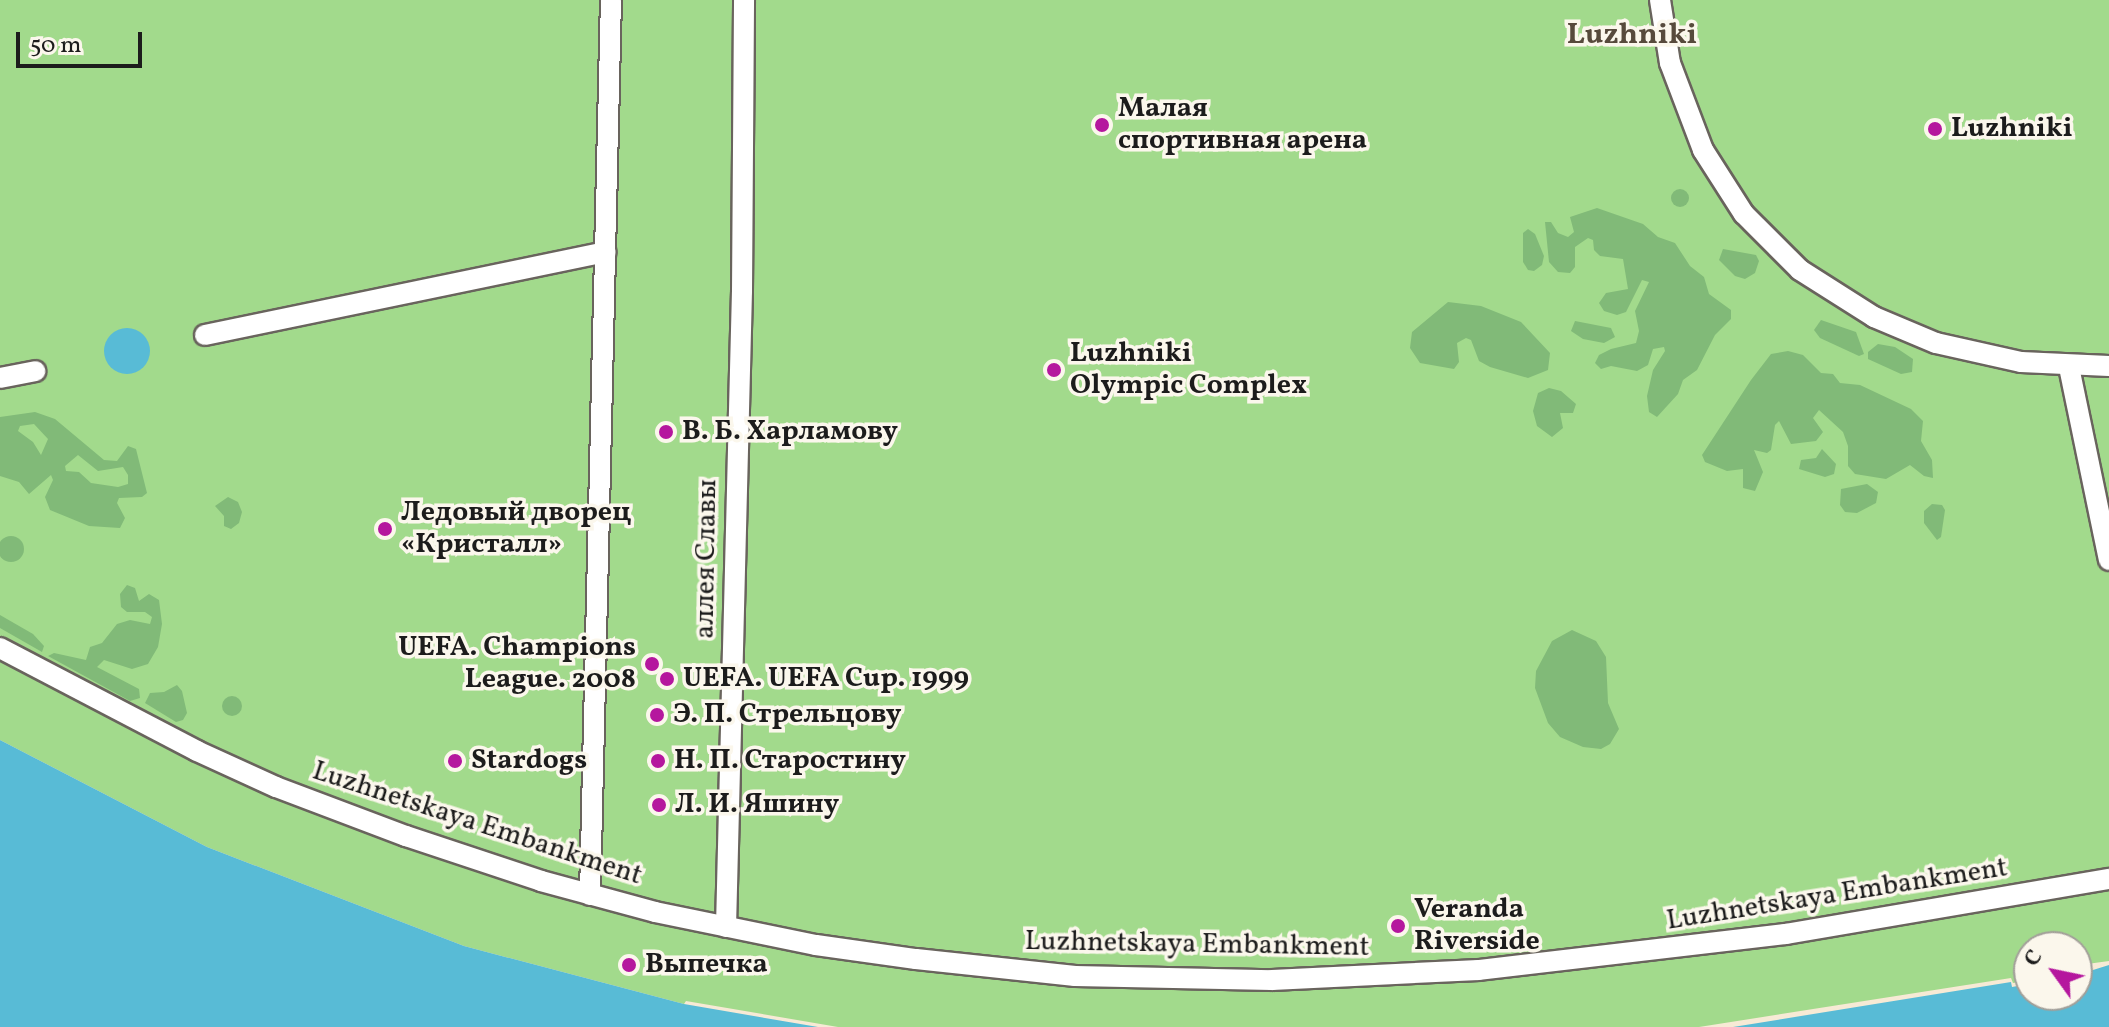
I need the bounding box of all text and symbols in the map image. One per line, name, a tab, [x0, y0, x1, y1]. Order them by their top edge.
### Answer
scale bar	[20, 16, 146, 66]
district label: Luzhniki	[1567, 17, 1697, 53]
text: 50 m	[30, 29, 82, 63]
place label: Малая спортивная арена	[1118, 92, 1367, 158]
place label: Luzhniki	[1951, 112, 2073, 146]
marker: Малая спортивная арена	[1093, 116, 1111, 134]
marker: Luzhniki	[1926, 120, 1944, 138]
place label: Luzhniki Olympic Complex	[1070, 337, 1307, 403]
marker: Luzhniki Olympic Complex	[1045, 361, 1063, 379]
place label: В. Б. Харламову	[682, 415, 898, 449]
marker: В. Б. Харламову	[657, 423, 675, 441]
street label: аллея Славы	[689, 479, 725, 639]
place label: Ледовый дворец «Кристалл»	[401, 496, 631, 562]
marker: Ледовый дворец «Кристалл»	[376, 520, 394, 538]
place label: UEFA. Champions League. 2008	[398, 631, 636, 697]
marker: UEFA. Champions League. 2008	[643, 655, 661, 673]
place label: UEFA. UEFA Cup. 1999	[683, 662, 969, 696]
marker: UEFA. UEFA Cup. 1999	[658, 670, 676, 688]
place label: Э. П. Стрельцову	[673, 698, 901, 732]
marker: Э. П. Стрельцову	[648, 706, 666, 724]
place label: Stardogs	[471, 744, 587, 778]
place label: Н. П. Старостину	[674, 744, 906, 778]
marker: Stardogs	[446, 752, 464, 770]
marker: Н. П. Старостину	[649, 752, 667, 770]
street label: Luzhnetskaya Embankment	[308, 755, 646, 893]
place label: Л. И. Яшину	[675, 788, 839, 822]
marker: Л. И. Яшину	[650, 796, 668, 814]
street label: Luzhnetskaya Embankment	[1664, 851, 2010, 939]
place label: Veranda Riverside	[1414, 893, 1540, 959]
marker: Veranda Riverside	[1389, 917, 1407, 935]
street label: Luzhnetskaya Embankment	[1024, 925, 1370, 965]
north arrow	[2013, 931, 2093, 1011]
text: С	[2017, 944, 2051, 973]
place label: Выпечка	[645, 948, 768, 982]
marker: Выпечка	[620, 956, 638, 974]

